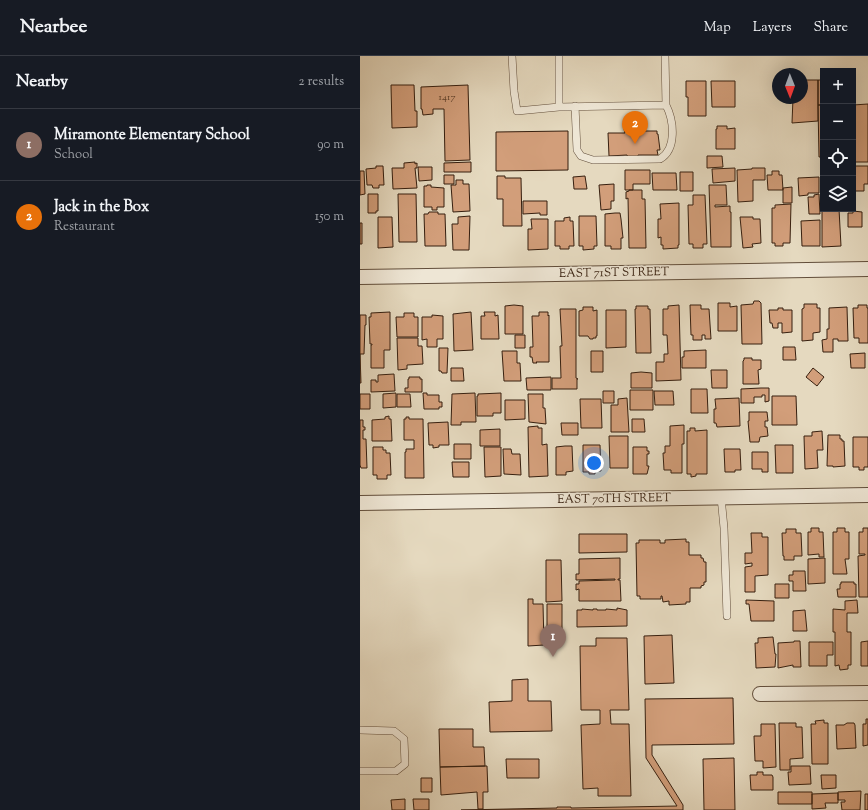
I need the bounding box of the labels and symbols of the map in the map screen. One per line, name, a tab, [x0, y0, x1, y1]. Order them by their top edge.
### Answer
north arrow	[772, 68, 808, 104]
house number: 1417	[439, 90, 455, 105]
pin: 2	[622, 111, 648, 144]
street label: EAST 71ST STREET	[559, 263, 670, 283]
your location	[584, 453, 604, 473]
street label: EAST 70TH STREET	[557, 489, 672, 509]
pin: 1	[540, 624, 566, 657]

